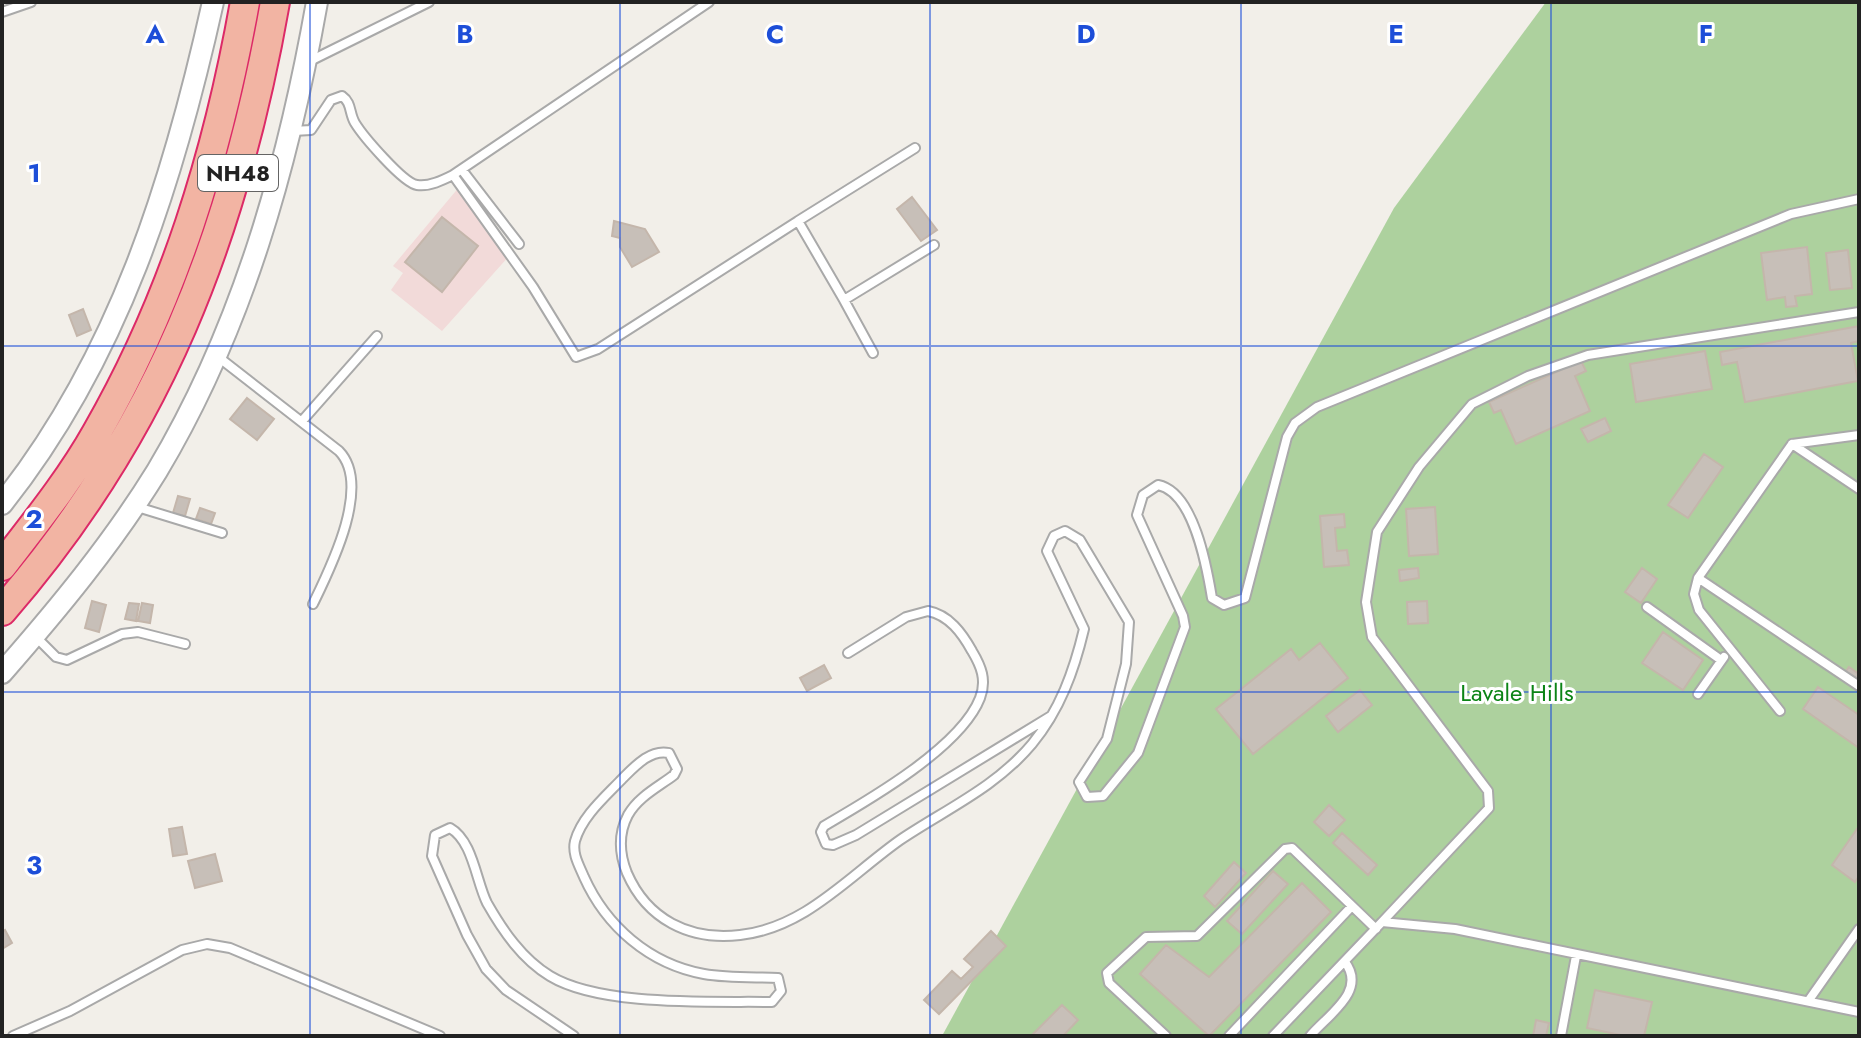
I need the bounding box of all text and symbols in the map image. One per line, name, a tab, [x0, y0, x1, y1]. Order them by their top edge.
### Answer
text: A	[144, 15, 165, 53]
text: B	[456, 15, 474, 53]
text: C	[766, 15, 784, 53]
text: D	[1076, 15, 1096, 53]
text: E	[1388, 15, 1404, 53]
text: F	[1699, 15, 1713, 53]
text: 1	[27, 154, 41, 192]
road number: NH48	[198, 155, 278, 191]
text: 2	[25, 500, 43, 538]
park label: Lavale Hills	[1460, 675, 1574, 710]
text: 3	[26, 846, 42, 884]

